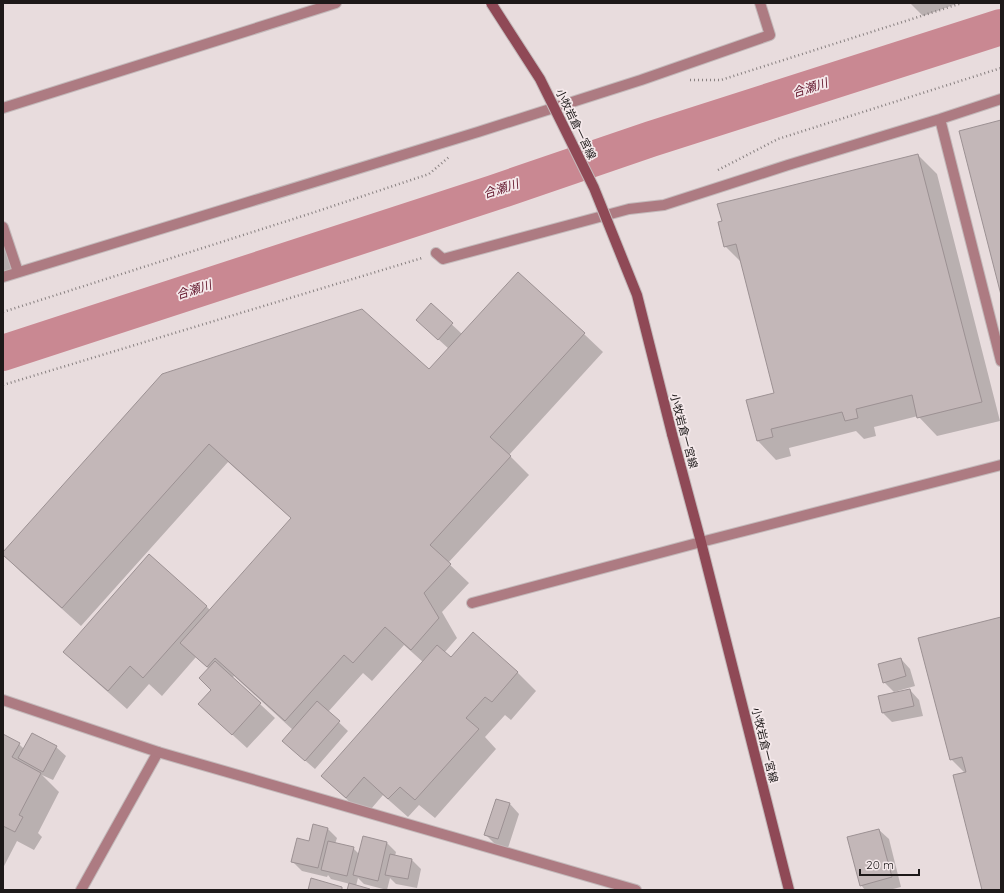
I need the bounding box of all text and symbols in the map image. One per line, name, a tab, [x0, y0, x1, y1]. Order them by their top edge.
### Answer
water label: 合瀬川	[790, 74, 831, 100]
street label: 小牧岩倉一宮線	[553, 86, 599, 162]
water label: 合瀬川	[481, 175, 522, 201]
water label: 合瀬川	[174, 276, 215, 302]
street label: 小牧岩倉一宮線	[667, 392, 701, 470]
street label: 小牧岩倉一宮線	[749, 706, 781, 784]
scale bar	[860, 851, 919, 877]
text: 20 m	[866, 857, 894, 872]

